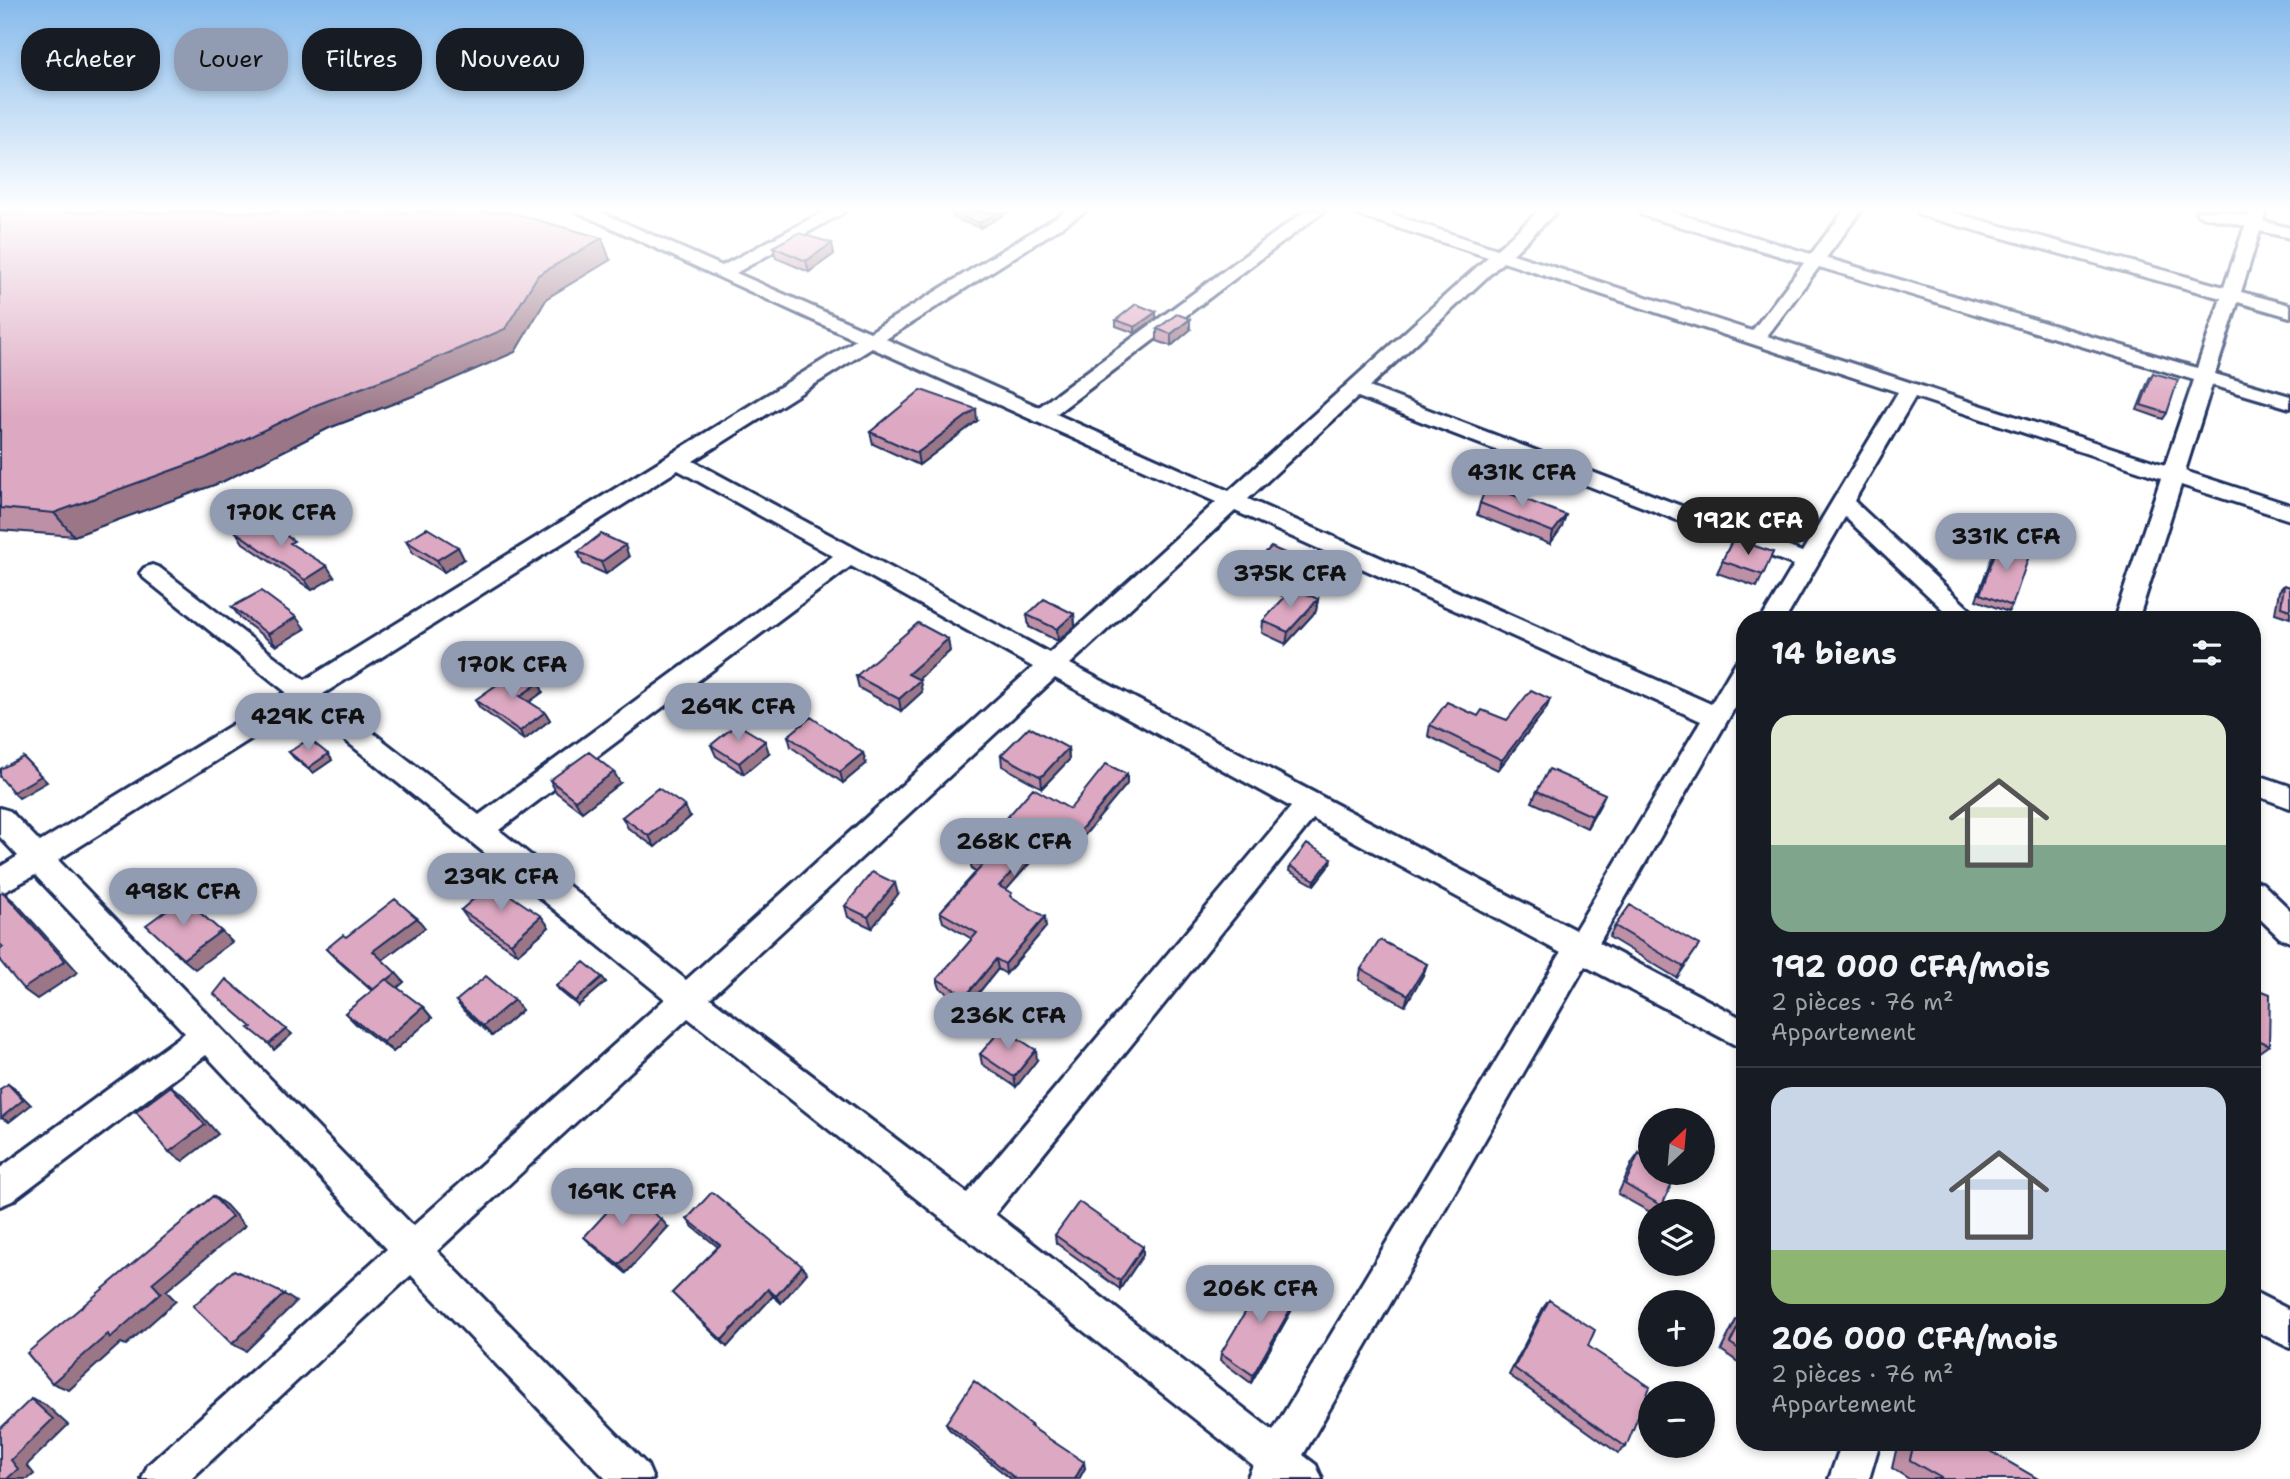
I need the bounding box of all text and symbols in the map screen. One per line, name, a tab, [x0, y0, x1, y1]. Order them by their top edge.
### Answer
chip: Acheter	[21, 28, 160, 91]
chip: Louer	[174, 28, 288, 91]
chip: Filtres	[302, 28, 422, 91]
chip: Nouveau	[436, 28, 584, 91]
pin: 431K CFA	[1450, 449, 1594, 509]
text: 431K CFA	[1468, 457, 1576, 487]
pin: 170K CFA	[209, 490, 353, 549]
text: 170K CFA	[226, 497, 336, 527]
pin: 192K CFA	[1676, 498, 1820, 557]
text: 192K CFA	[1693, 505, 1803, 535]
pin: 331K CFA	[1934, 514, 2078, 573]
text: 331K CFA	[1951, 521, 2061, 551]
pin: 375K CFA	[1218, 550, 1362, 610]
text: 375K CFA	[1233, 558, 1347, 588]
text: 14 biens	[1771, 633, 1897, 674]
icon: filters	[2188, 634, 2226, 672]
pin: 170K CFA	[440, 642, 584, 701]
text: 170K CFA	[457, 649, 567, 679]
pin: 269K CFA	[666, 684, 810, 743]
text: 269K CFA	[680, 691, 796, 721]
pin: 429K CFA	[236, 694, 380, 753]
text: 429K CFA	[251, 701, 365, 731]
icon: home	[1936, 760, 2062, 886]
pin: 268K CFA	[942, 818, 1086, 878]
text: 268K CFA	[956, 826, 1072, 856]
pin: 239K CFA	[429, 853, 573, 913]
text: 239K CFA	[443, 861, 559, 891]
pin: 498K CFA	[111, 869, 255, 928]
text: 498K CFA	[125, 876, 241, 906]
text: 192 000 CFA/mois	[1771, 946, 2050, 987]
text: 2 pièces · 76 m²	[1771, 987, 1954, 1017]
pin: 236K CFA	[936, 992, 1080, 1052]
text: 236K CFA	[950, 1000, 1066, 1030]
text: Appartement	[1771, 1017, 1916, 1047]
north arrow	[1638, 1108, 1715, 1185]
map controls	[1638, 1108, 1715, 1458]
icon: home	[1936, 1132, 2062, 1258]
pin: 169K CFA	[550, 1168, 694, 1228]
text: 169K CFA	[567, 1176, 677, 1206]
button: layers	[1638, 1199, 1715, 1276]
pin: 206K CFA	[1188, 1266, 1332, 1325]
text: 206K CFA	[1202, 1273, 1318, 1303]
button: +	[1638, 1290, 1715, 1367]
text: 206 000 CFA/mois	[1771, 1318, 2058, 1359]
text: 2 pièces · 76 m²	[1771, 1359, 1954, 1389]
button: −	[1638, 1381, 1715, 1458]
text: Appartement	[1771, 1389, 1916, 1419]

